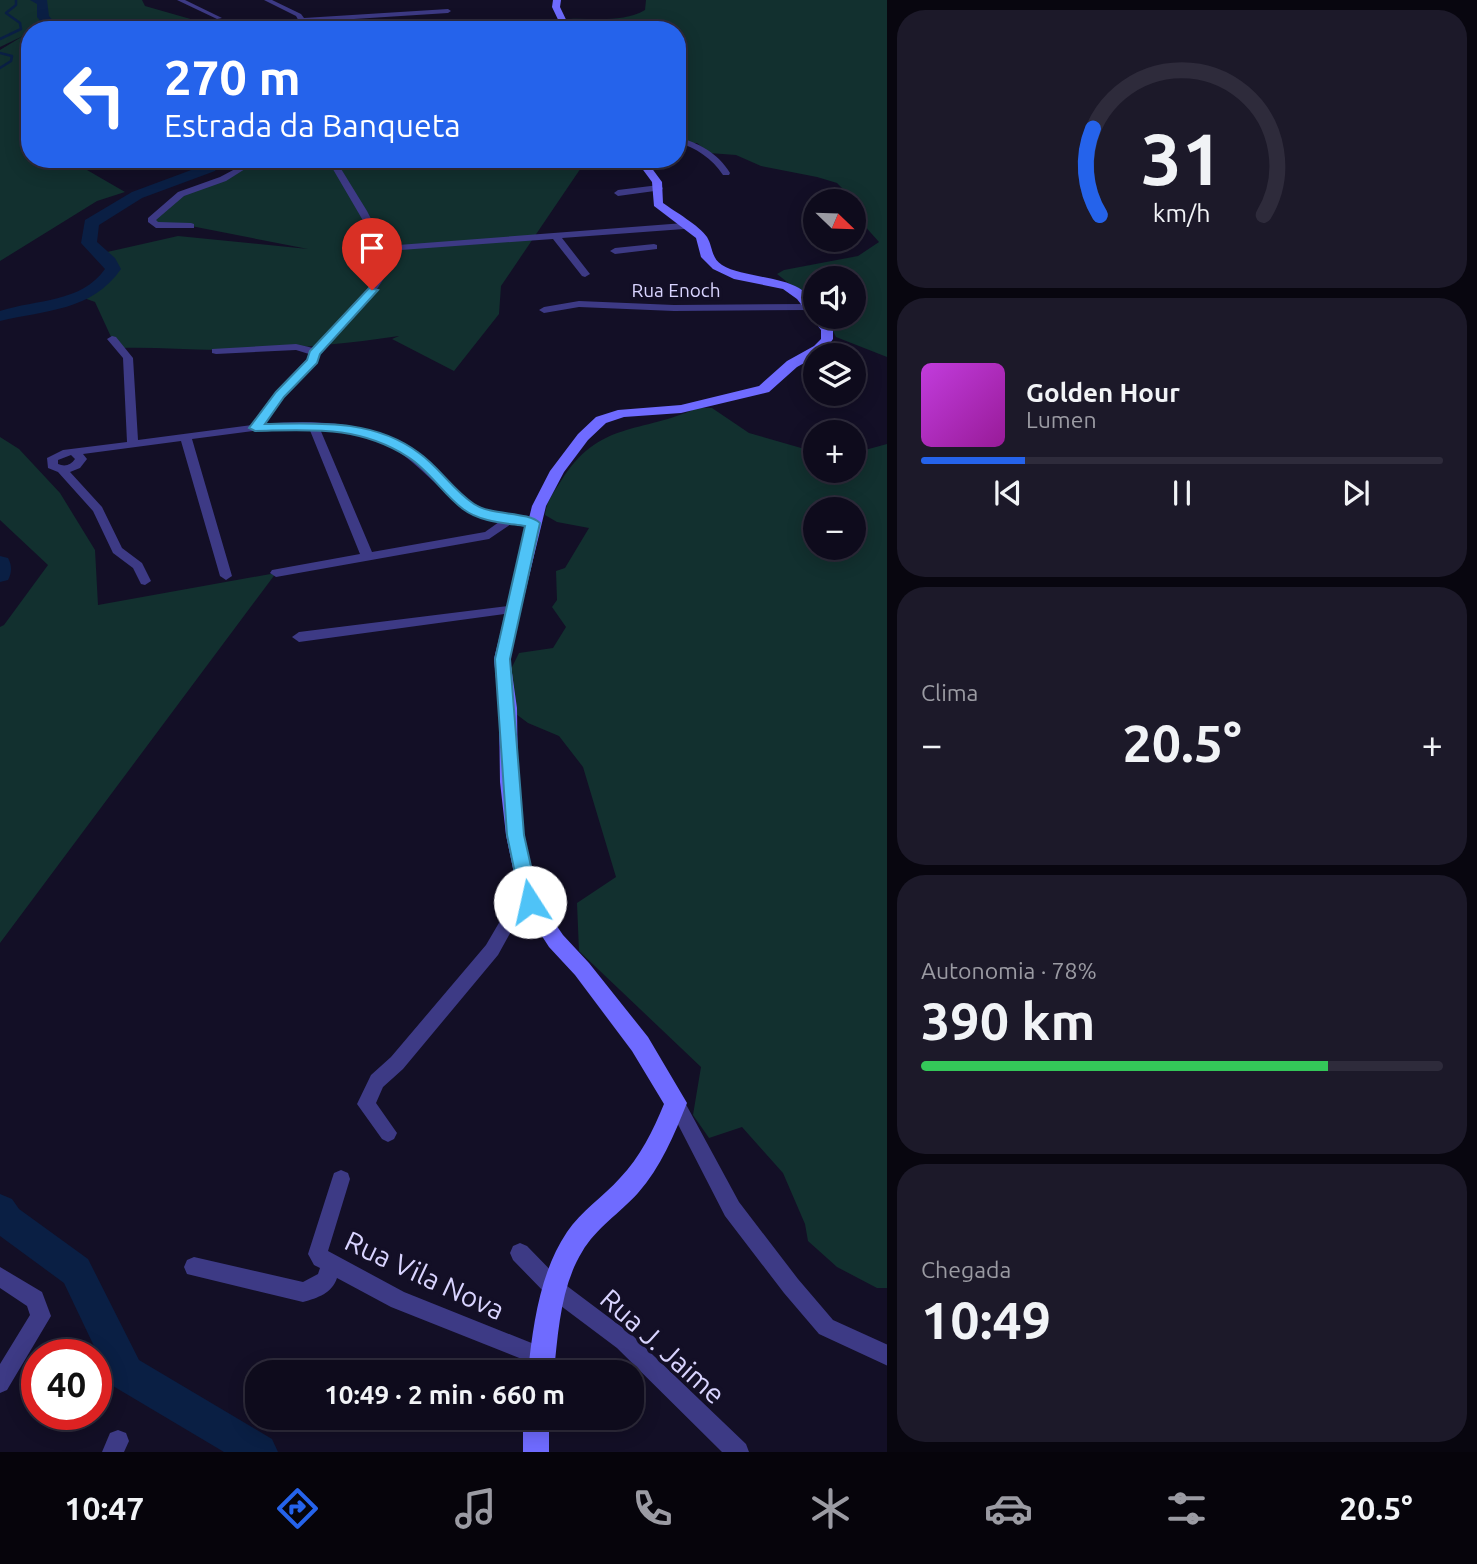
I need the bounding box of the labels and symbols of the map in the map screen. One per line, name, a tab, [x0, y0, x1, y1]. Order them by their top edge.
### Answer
north arrow	[803, 189, 866, 252]
pin	[342, 218, 402, 290]
street label: Rua Enoch	[631, 279, 721, 301]
position arrow	[493, 865, 567, 939]
street label: Rua Vila Nova	[340, 1225, 510, 1325]
street label: Rua J. Jaime	[595, 1282, 731, 1410]
speed limit sign: 40	[21, 1339, 112, 1430]

